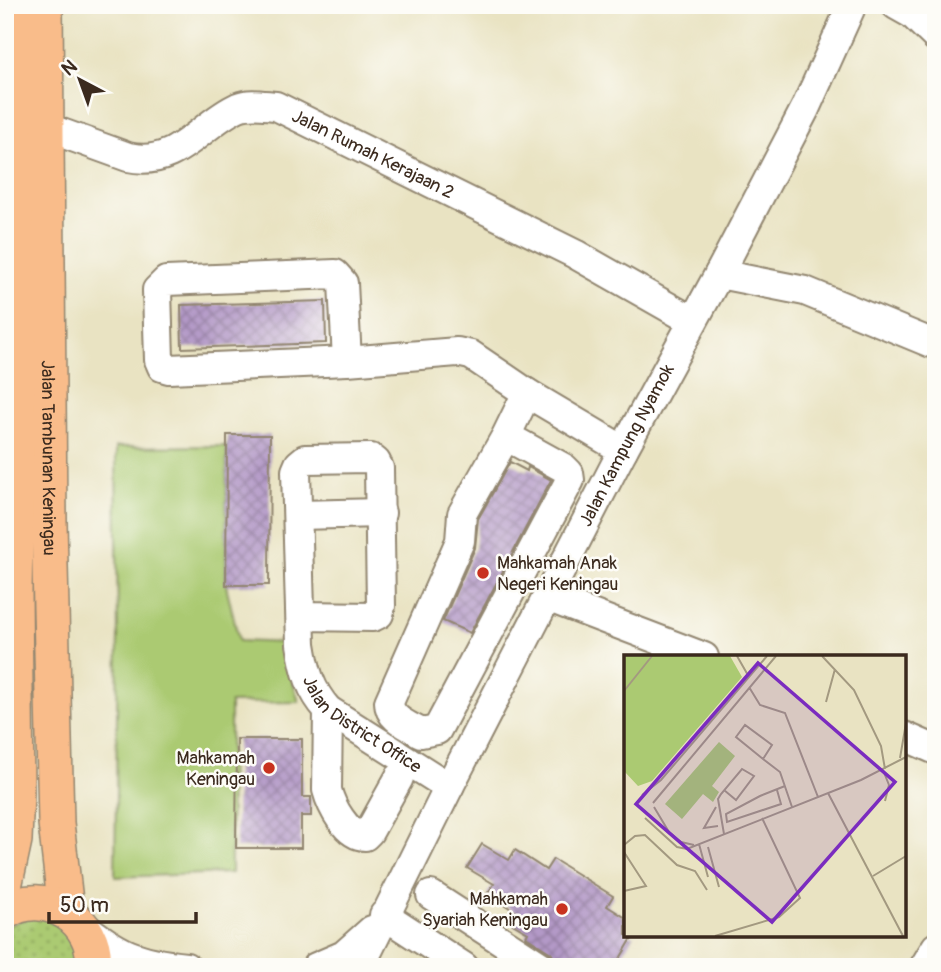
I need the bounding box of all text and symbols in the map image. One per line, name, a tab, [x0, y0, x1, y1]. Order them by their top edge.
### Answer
north arrow	[46, 46, 116, 116]
text: N	[57, 55, 82, 81]
street label: Jalan Rumah Kerajaan 2	[288, 105, 458, 204]
street label: Jalan Tambunan Keningau	[36, 360, 61, 556]
street label: Jalan Kampung Nyamok	[575, 360, 680, 530]
place label: Mahkamah Anak Negeri Keningau	[497, 552, 618, 596]
marker: Mahkamah Anak Negeri Keningau	[475, 565, 491, 581]
inset map	[624, 655, 906, 937]
street label: Jalan District Office	[297, 673, 426, 779]
place label: Mahkamah Keningau	[177, 747, 255, 791]
marker: Mahkamah Keningau	[261, 760, 277, 776]
scale bar	[49, 881, 196, 925]
place label: Mahkamah Syariah Keningau	[422, 888, 548, 932]
text: 50 m	[60, 892, 109, 919]
marker: Mahkamah Syariah Keningau	[554, 901, 570, 917]

